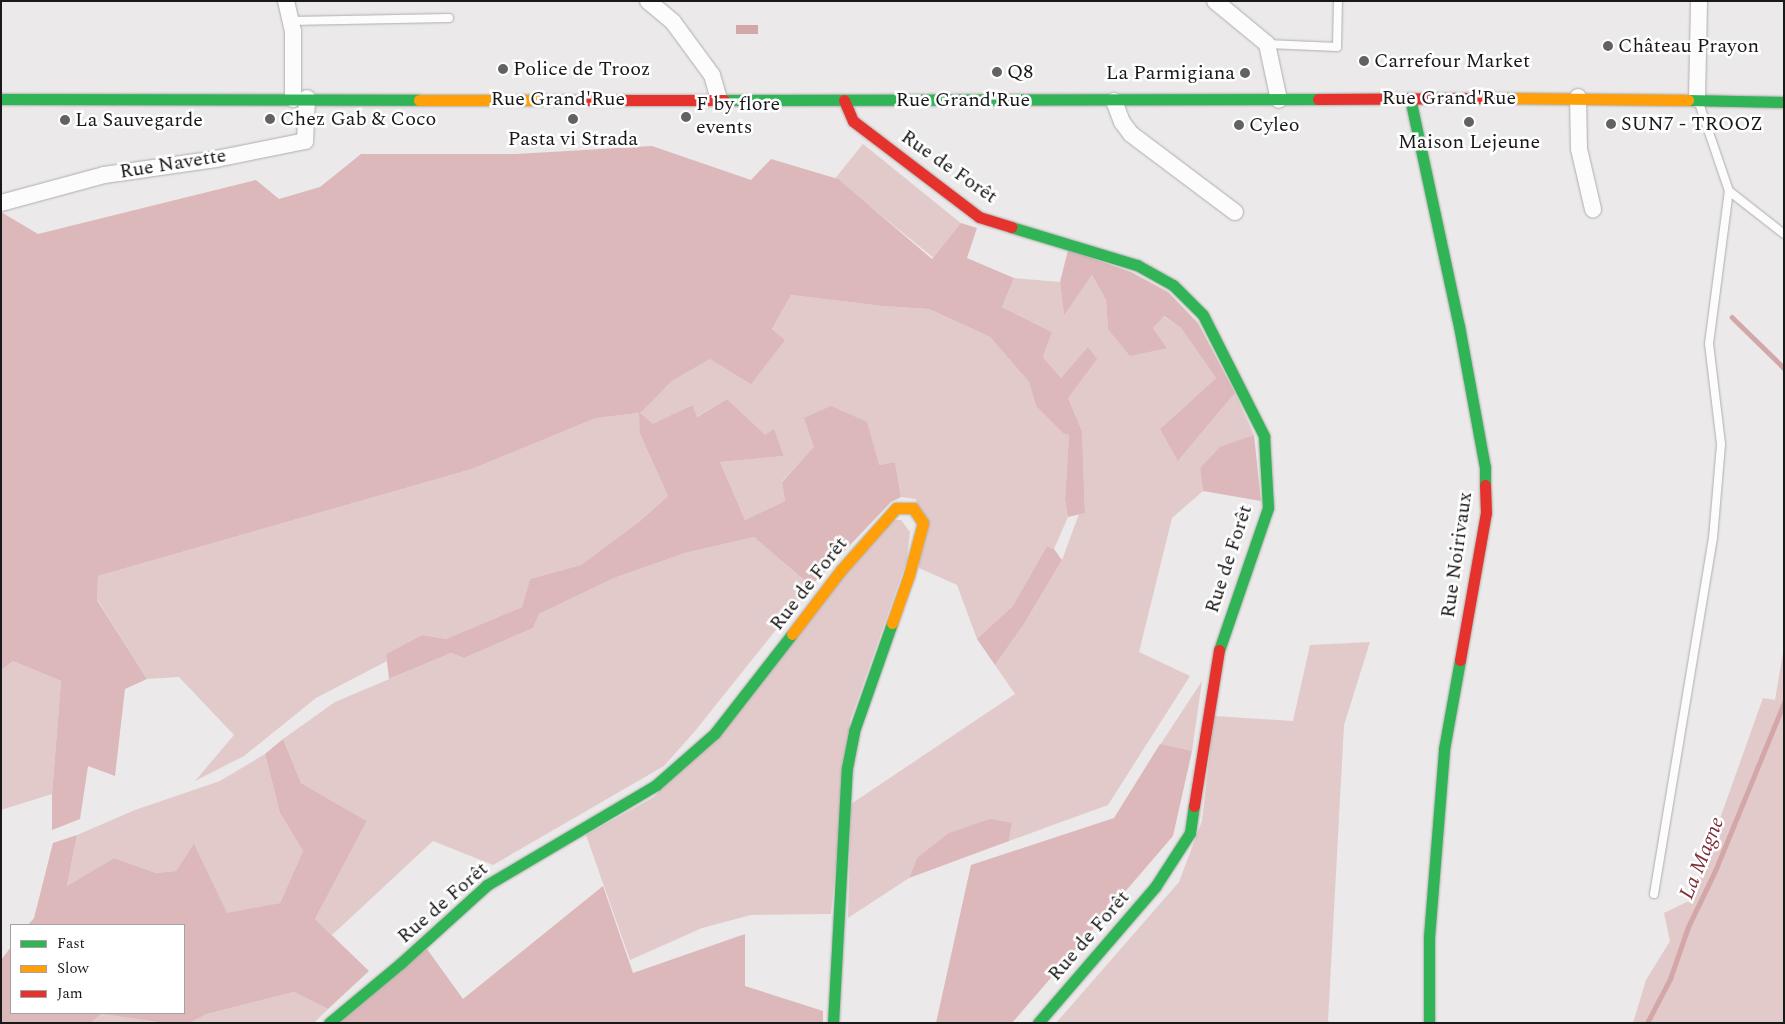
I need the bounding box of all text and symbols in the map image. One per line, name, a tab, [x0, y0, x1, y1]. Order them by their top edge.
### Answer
place label: Château Prayon	[1618, 34, 1759, 58]
marker: Château Prayon	[1602, 40, 1614, 52]
place label: Carrefour Market	[1374, 49, 1530, 73]
marker: Carrefour Market	[1358, 55, 1370, 67]
place label: Police de Trooz	[513, 57, 650, 81]
place label: Q8	[1007, 60, 1033, 84]
place label: La Parmigiana	[1106, 61, 1235, 85]
marker: Police de Trooz	[497, 63, 509, 75]
marker: Q8	[991, 66, 1003, 78]
marker: La Parmigiana	[1239, 67, 1251, 79]
street label: Rue Grand'Rue	[1382, 86, 1516, 110]
street label: Rue Grand'Rue	[491, 87, 625, 111]
street label: Rue Grand'Rue	[896, 88, 1030, 112]
place label: F by flore events	[696, 93, 780, 140]
place label: Chez Gab & Coco	[280, 107, 436, 131]
place label: La Sauvegarde	[75, 108, 203, 132]
marker: F by flore events	[680, 111, 692, 123]
place label: SUN7 - TROOZ	[1621, 112, 1763, 136]
marker: Chez Gab & Coco	[264, 113, 276, 125]
marker: Pasta vi Strada	[567, 113, 579, 125]
place label: Cyleo	[1249, 113, 1299, 137]
marker: La Sauvegarde	[59, 114, 71, 126]
marker: Maison Lejeune	[1463, 116, 1475, 128]
marker: SUN7 - TROOZ	[1605, 118, 1617, 130]
marker: Cyleo	[1233, 119, 1245, 131]
street label: Rue de Forêt	[896, 125, 1002, 209]
place label: Pasta vi Strada	[508, 127, 638, 151]
place label: Maison Lejeune	[1398, 130, 1540, 154]
street label: Rue Navette	[118, 144, 228, 184]
street label: Rue Noirivaux	[1436, 491, 1478, 619]
street label: Rue de Forêt	[1200, 502, 1258, 616]
street label: Rue de Forêt	[765, 532, 853, 636]
water label: La Magne	[1674, 813, 1730, 903]
street label: Rue de Forêt	[393, 857, 493, 949]
street label: Rue de Forêt	[1043, 886, 1135, 986]
legend	[10, 924, 185, 1014]
text: Fast	[57, 932, 85, 955]
text: Slow	[57, 957, 89, 980]
text: Jam	[57, 982, 83, 1005]

